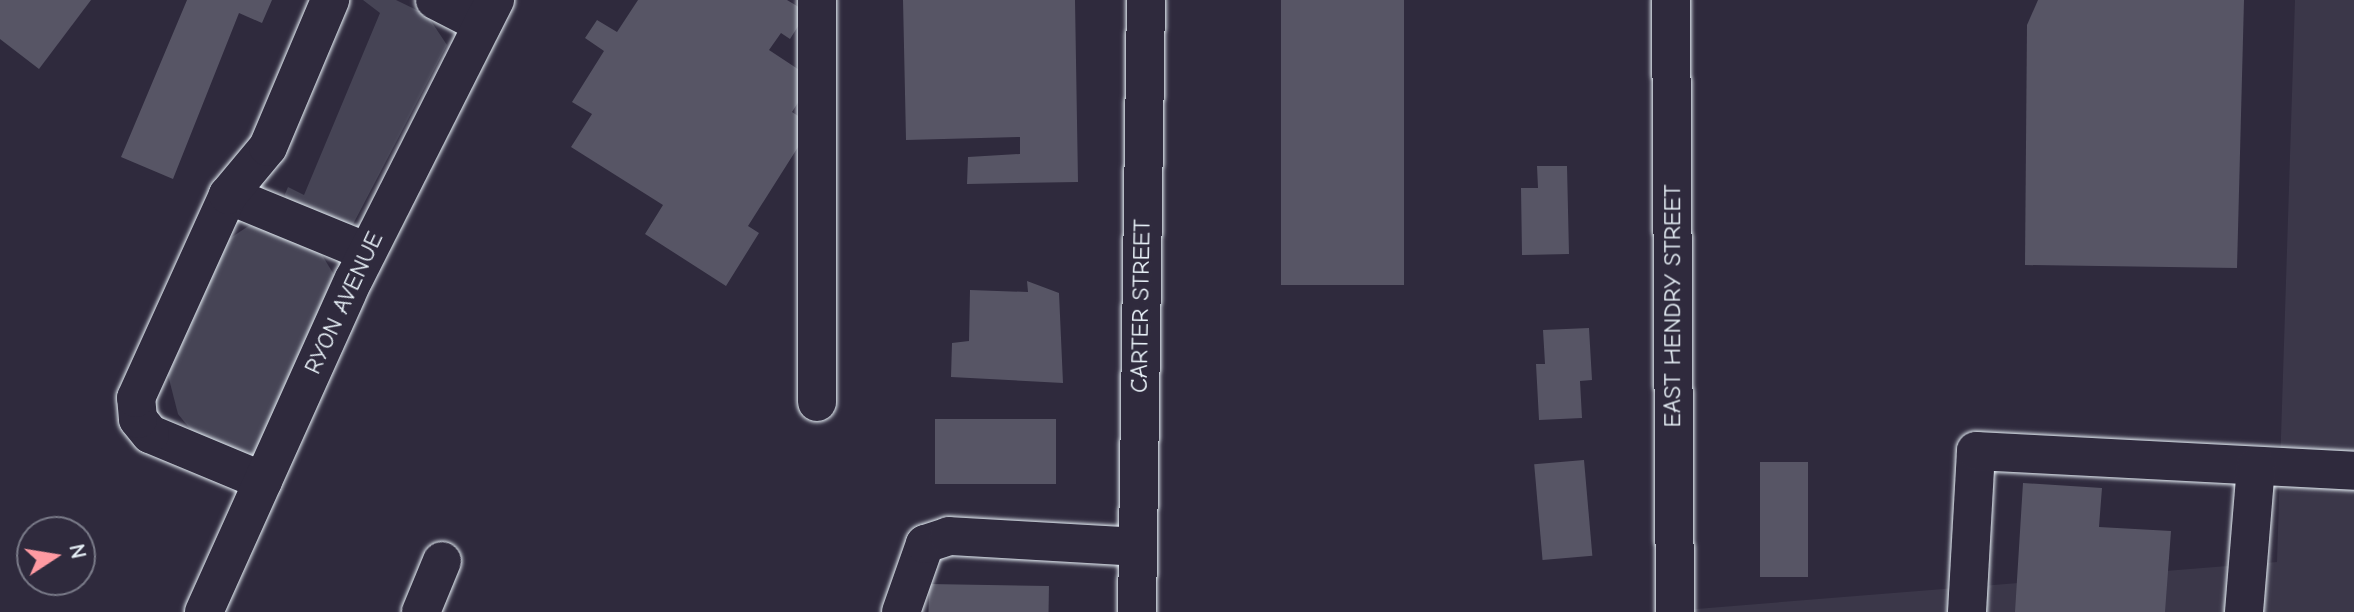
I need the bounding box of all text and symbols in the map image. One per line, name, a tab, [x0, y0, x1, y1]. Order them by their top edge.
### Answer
street label: EAST HENDRY STREET	[1659, 184, 1687, 428]
street label: CARTER STREET	[1125, 219, 1157, 393]
street label: RYON AVENUE	[298, 227, 390, 379]
north arrow	[16, 516, 96, 596]
text: N	[63, 542, 92, 561]

